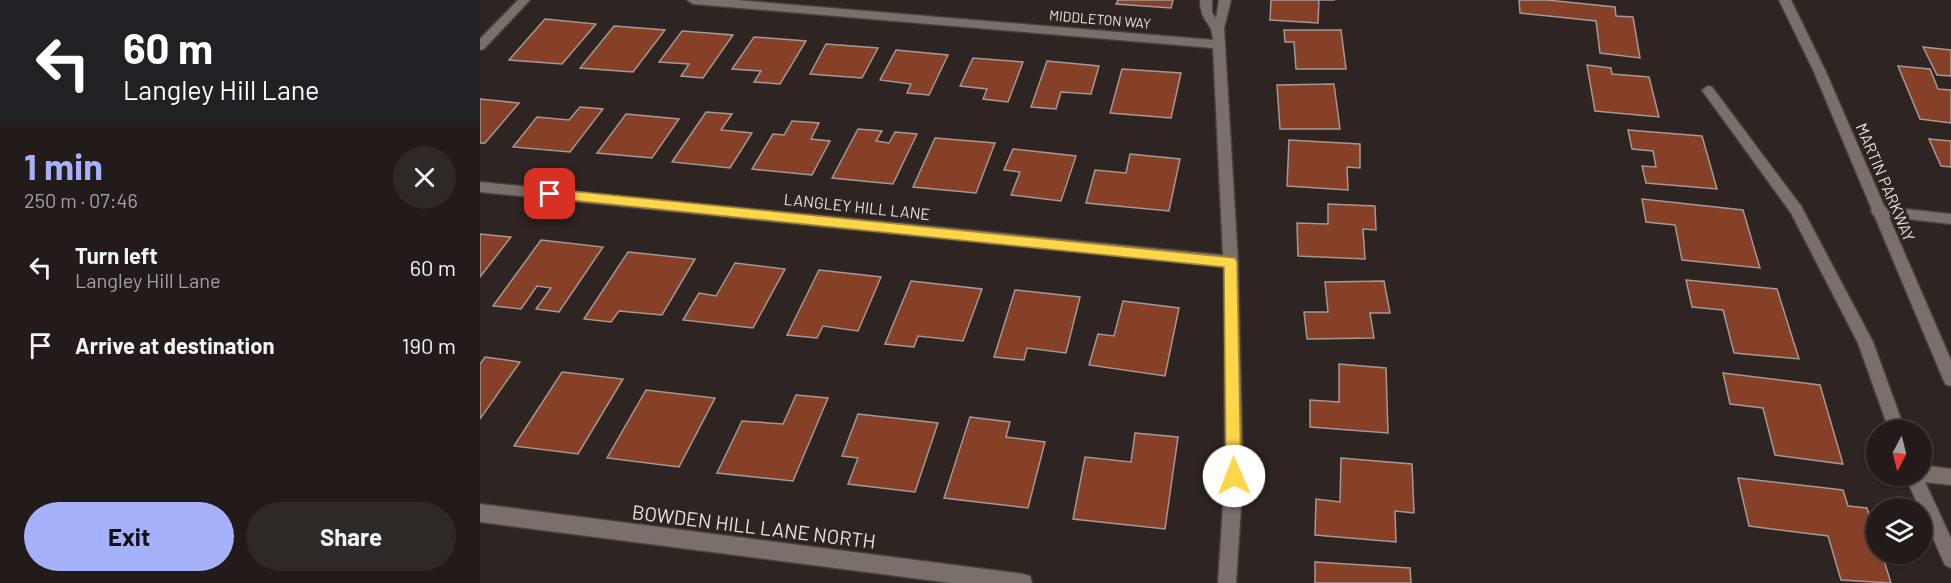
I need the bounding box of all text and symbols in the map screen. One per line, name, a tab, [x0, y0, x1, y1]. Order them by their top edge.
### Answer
street label: MIDDLETON WAY	[1048, 6, 1152, 32]
text: 60 m	[123, 22, 213, 72]
icon: left	[24, 24, 102, 102]
text: Langley Hill Lane	[123, 73, 319, 105]
street label: MARTIN PARKWAY	[1852, 120, 1920, 244]
text: 1 min	[24, 144, 103, 187]
button: close	[393, 146, 456, 209]
pin	[524, 168, 575, 219]
icon: arrive	[533, 177, 566, 210]
text: 250 m · 07:46	[24, 188, 138, 212]
street label: LANGLEY HILL LANE	[783, 189, 931, 223]
text: Turn left	[75, 242, 158, 268]
icon: left	[24, 251, 57, 284]
text: 60 m	[410, 254, 456, 280]
text: Langley Hill Lane	[75, 268, 221, 292]
icon: arrive	[24, 329, 57, 362]
text: Arrive at destination	[75, 332, 274, 358]
text: 190 m	[402, 332, 456, 358]
north arrow	[1866, 420, 1932, 486]
map controls	[1866, 420, 1932, 564]
position arrow	[1202, 444, 1266, 508]
button: layers	[1866, 498, 1932, 564]
street label: BOWDEN HILL LANE NORTH	[631, 499, 877, 553]
button: Exit	[24, 502, 234, 571]
button: Share	[246, 502, 456, 571]

